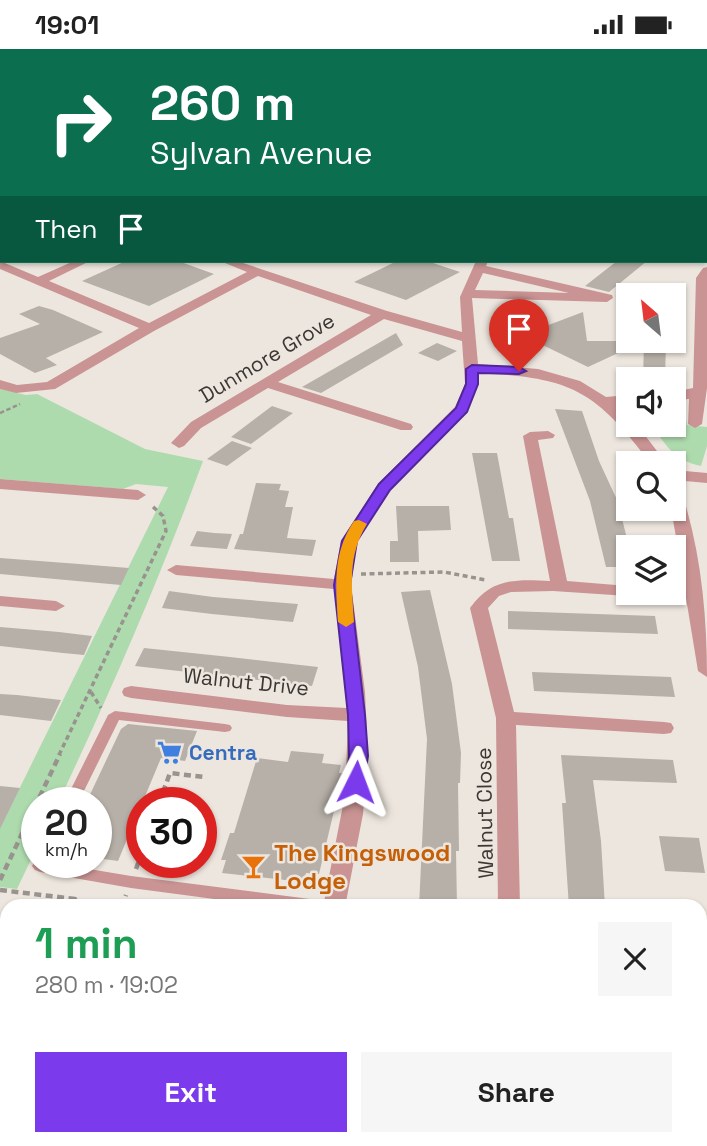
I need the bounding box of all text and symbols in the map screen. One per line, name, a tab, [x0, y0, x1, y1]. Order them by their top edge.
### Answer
text: 19:01	[35, 8, 99, 42]
text: 260 m	[150, 72, 295, 134]
icon: right	[35, 77, 126, 168]
text: Sylvan Avenue	[150, 133, 373, 173]
icon: arrive	[112, 210, 150, 248]
text: Then	[35, 212, 98, 246]
north arrow	[616, 283, 686, 353]
map controls	[616, 283, 686, 605]
pin	[489, 299, 549, 371]
street label: Dunmore Grove	[194, 307, 339, 409]
icon: arrive	[500, 310, 538, 348]
button: sound	[616, 367, 686, 437]
button: search	[616, 451, 686, 521]
button: layers	[616, 535, 686, 605]
street label: Walnut Drive	[182, 661, 310, 702]
supermarket icon: Centra	[155, 739, 183, 767]
place label: Centra	[189, 739, 257, 766]
position arrow	[319, 745, 393, 819]
street label: Walnut Close	[470, 747, 499, 879]
speed limit sign: 30	[126, 787, 217, 878]
text: 20	[45, 801, 88, 845]
place label: The Kingswood Lodge	[274, 837, 450, 896]
text: km/h	[45, 838, 88, 861]
bar icon: The Kingswood Lodge	[240, 853, 268, 881]
text: 1 min	[35, 917, 138, 970]
button: close	[598, 922, 672, 996]
text: 280 m · 19:02	[35, 970, 178, 1000]
button: Exit	[35, 1052, 347, 1132]
button: Share	[361, 1052, 672, 1132]

